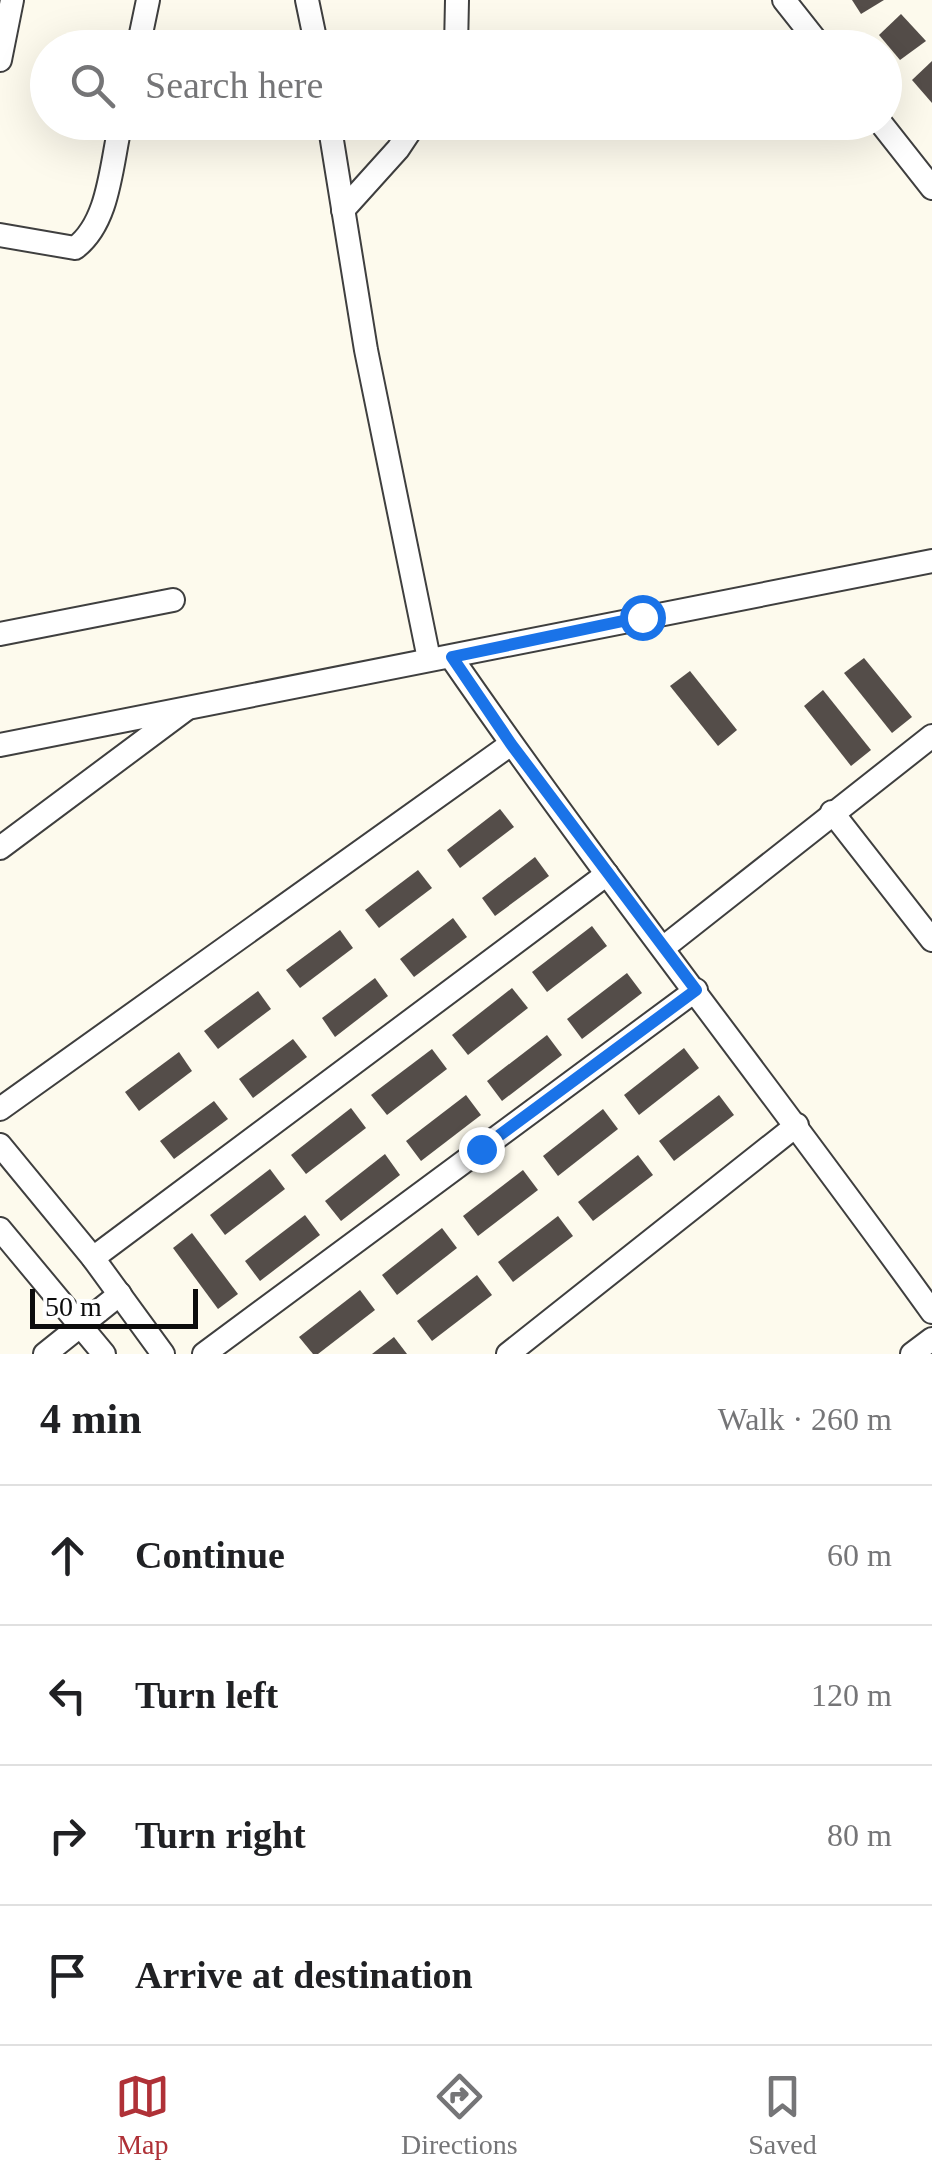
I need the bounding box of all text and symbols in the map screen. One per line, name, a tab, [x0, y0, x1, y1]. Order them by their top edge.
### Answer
search box	[30, 30, 902, 140]
icon: search	[65, 58, 120, 113]
text: Search here	[145, 64, 323, 106]
route start	[620, 595, 666, 641]
route end	[459, 1127, 505, 1173]
scale bar	[30, 1284, 198, 1328]
text: 50 m	[45, 1291, 102, 1322]
text: 4 min	[40, 1396, 142, 1442]
text: Walk · 260 m	[718, 1401, 892, 1437]
icon: ahead	[40, 1528, 95, 1583]
text: Continue	[135, 1534, 285, 1576]
text: 60 m	[827, 1537, 892, 1573]
icon: left	[40, 1668, 95, 1723]
text: Turn left	[135, 1674, 278, 1716]
text: 120 m	[811, 1677, 892, 1713]
icon: right	[40, 1808, 95, 1863]
text: Turn right	[135, 1814, 306, 1856]
text: 80 m	[827, 1817, 892, 1853]
icon: arrive	[40, 1948, 95, 2003]
text: Arrive at destination	[135, 1954, 473, 1996]
tab: Map	[115, 2069, 170, 2161]
tab: Directions	[401, 2069, 518, 2161]
tab: Saved	[748, 2069, 817, 2161]

